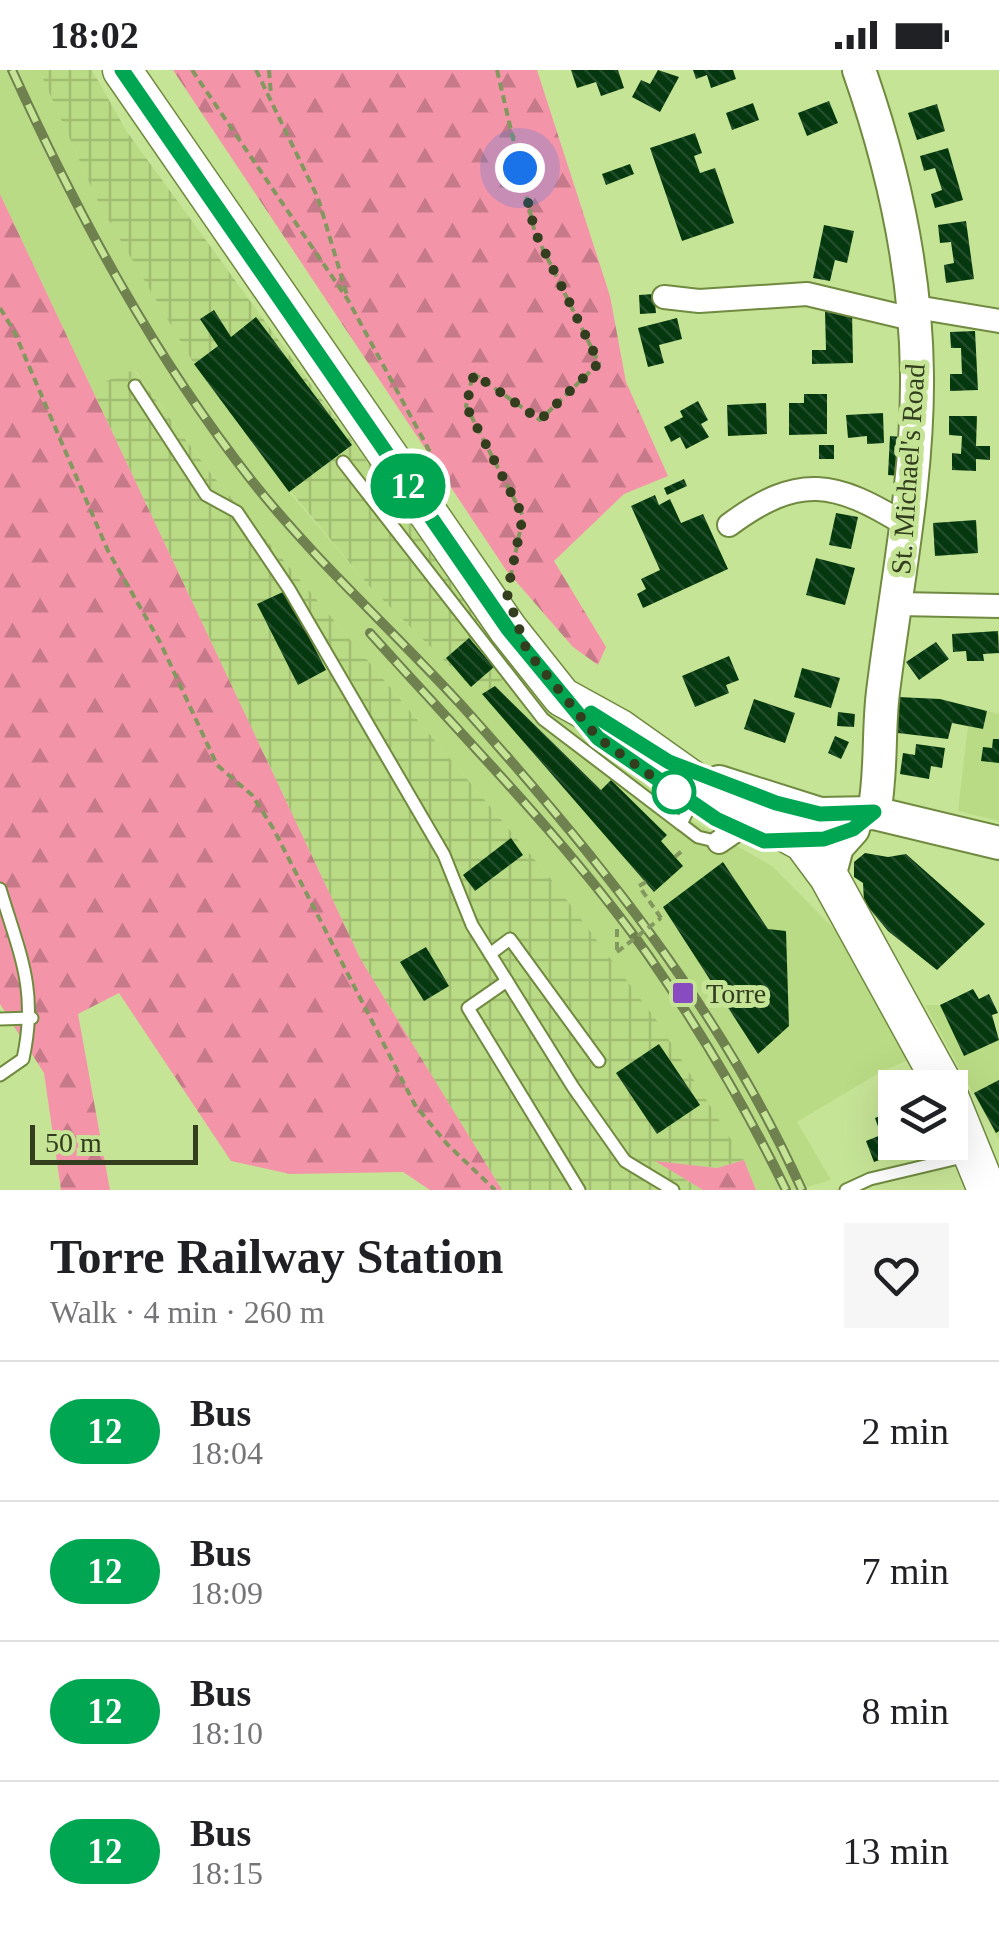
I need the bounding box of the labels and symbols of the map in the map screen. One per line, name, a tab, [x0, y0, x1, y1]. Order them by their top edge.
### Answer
your location	[495, 143, 545, 193]
street label: St. Michael's Road	[885, 363, 931, 575]
line badge: 12	[363, 454, 453, 518]
unlabelled marker	[653, 771, 695, 813]
place label: Torre	[706, 978, 766, 1009]
marker: Torre	[670, 980, 696, 1006]
scale bar	[30, 1120, 198, 1164]

